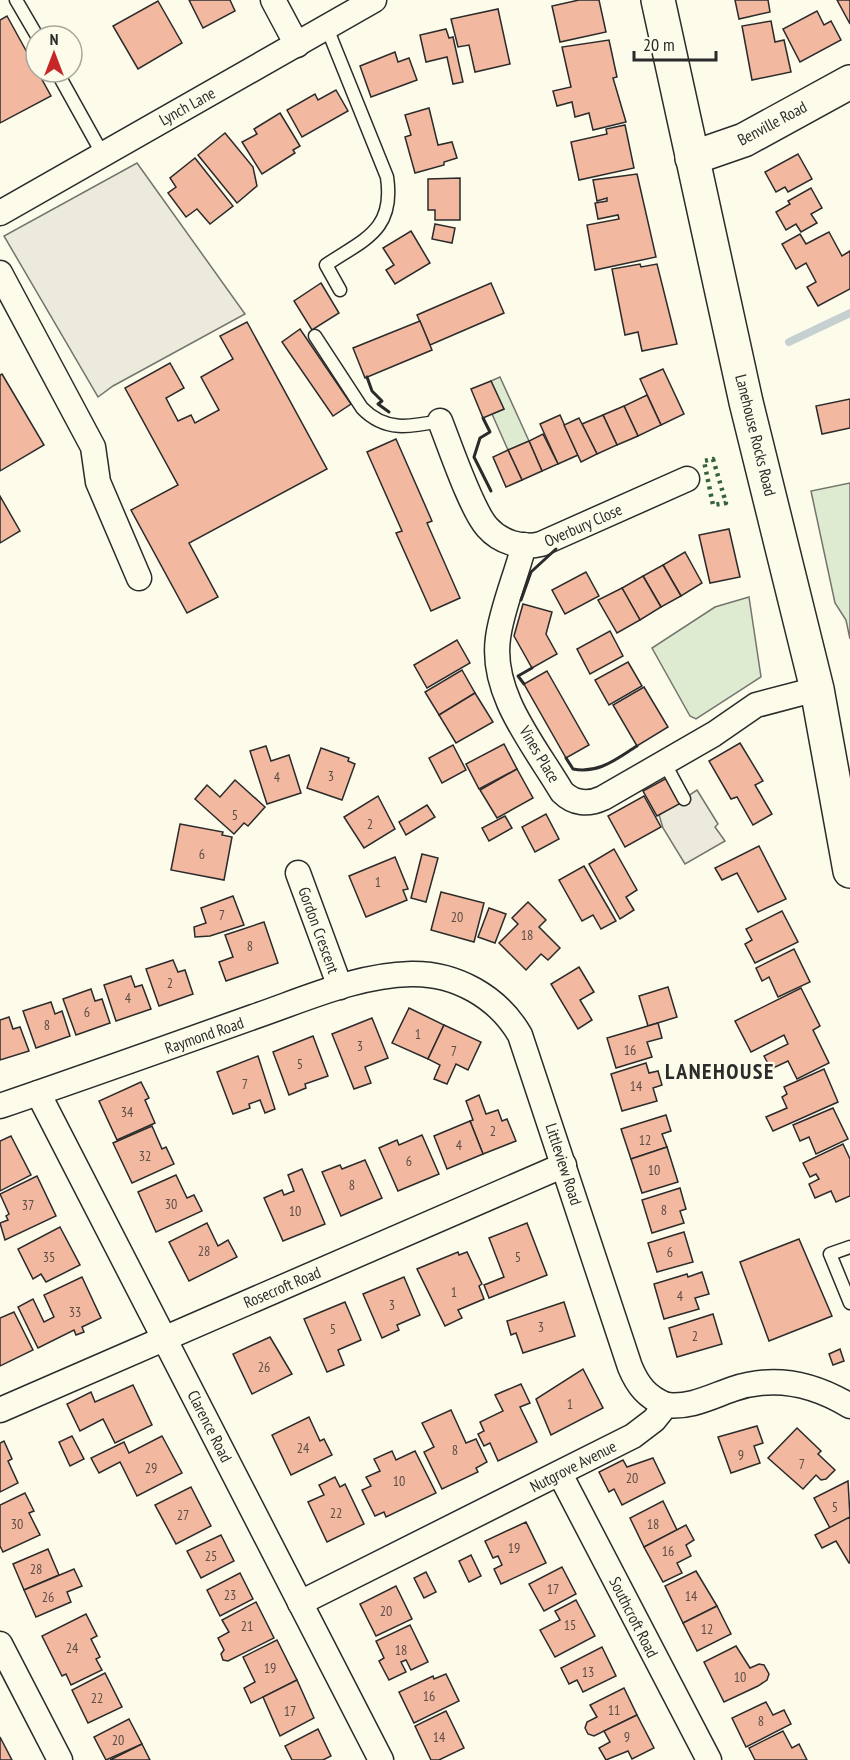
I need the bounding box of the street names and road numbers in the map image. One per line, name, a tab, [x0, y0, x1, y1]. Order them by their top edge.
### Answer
street label: Lynch Lane	[155, 82, 219, 130]
street label: Benville Road	[734, 96, 810, 150]
street label: Lanehouse Rocks Road	[731, 372, 781, 498]
street label: Overbury Close	[541, 499, 625, 551]
street label: Vines Place	[515, 721, 565, 786]
street label: Gordon Crescent	[294, 884, 344, 976]
street label: Raymond Road	[162, 1012, 246, 1058]
street label: Littleview Road	[541, 1121, 587, 1208]
street label: Rosecroft Road	[240, 1262, 324, 1312]
street label: Clarence Road	[183, 1387, 237, 1465]
street label: Nutgrove Avenue	[527, 1436, 619, 1496]
street label: Southcroft Road	[605, 1573, 663, 1661]

